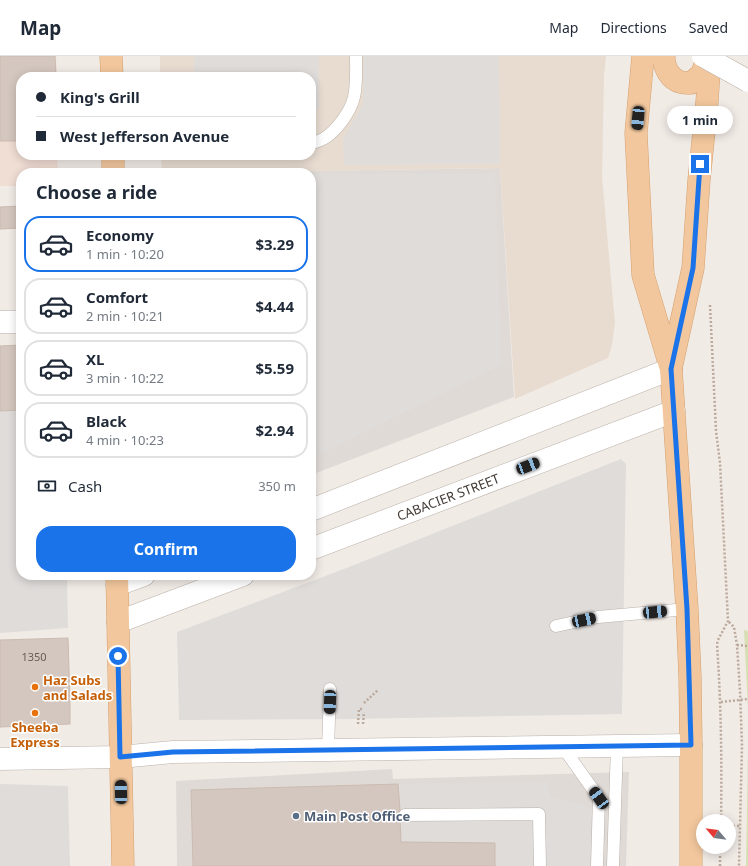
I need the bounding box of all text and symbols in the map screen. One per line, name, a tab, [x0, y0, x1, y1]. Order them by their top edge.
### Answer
text: Map	[20, 15, 61, 41]
text: Map	[549, 18, 578, 37]
text: Directions	[600, 18, 667, 37]
text: Saved	[689, 18, 728, 37]
text: King's Grill	[60, 87, 140, 107]
car	[631, 106, 645, 130]
callout: 1 min	[667, 106, 733, 134]
text: 1 min	[682, 111, 718, 129]
text: West Jefferson Avenue	[60, 126, 229, 146]
route end	[691, 155, 709, 173]
text: Choose a ride	[36, 180, 157, 204]
text: Economy	[86, 225, 154, 245]
icon: car	[38, 226, 74, 262]
text: $3.29	[255, 234, 294, 254]
text: 1 min · 10:20	[86, 245, 164, 263]
text: Comfort	[86, 287, 148, 307]
icon: car	[38, 288, 74, 324]
text: $4.44	[255, 296, 294, 316]
text: 2 min · 10:21	[86, 307, 164, 325]
text: XL	[86, 349, 104, 369]
icon: car	[38, 350, 74, 386]
text: $5.59	[255, 358, 294, 378]
text: 3 min · 10:22	[86, 369, 164, 387]
text: Black	[86, 411, 126, 431]
icon: car	[38, 412, 74, 448]
text: $2.94	[255, 420, 294, 440]
text: 4 min · 10:23	[86, 431, 164, 449]
car	[515, 456, 541, 476]
street label: CABACIER STREET	[394, 469, 503, 525]
icon: cash	[36, 475, 58, 497]
text: Cash	[68, 476, 102, 496]
text: 350 m	[258, 477, 296, 495]
button: Confirm	[36, 526, 296, 572]
car	[643, 605, 667, 619]
car	[571, 612, 597, 628]
route start	[109, 647, 127, 665]
house number: 1350	[21, 649, 47, 664]
place label: Haz Subs and Salads	[43, 671, 112, 704]
marker: Haz Subs and Salads	[30, 682, 40, 692]
car	[324, 690, 336, 714]
marker: Sheeba Express	[30, 708, 40, 718]
place label: Sheeba Express	[10, 718, 60, 751]
car	[115, 780, 127, 804]
car	[587, 785, 611, 811]
place label: Main Post Office	[304, 807, 410, 825]
marker: Main Post Office	[291, 811, 301, 821]
north arrow	[696, 814, 736, 854]
map controls	[696, 814, 736, 854]

